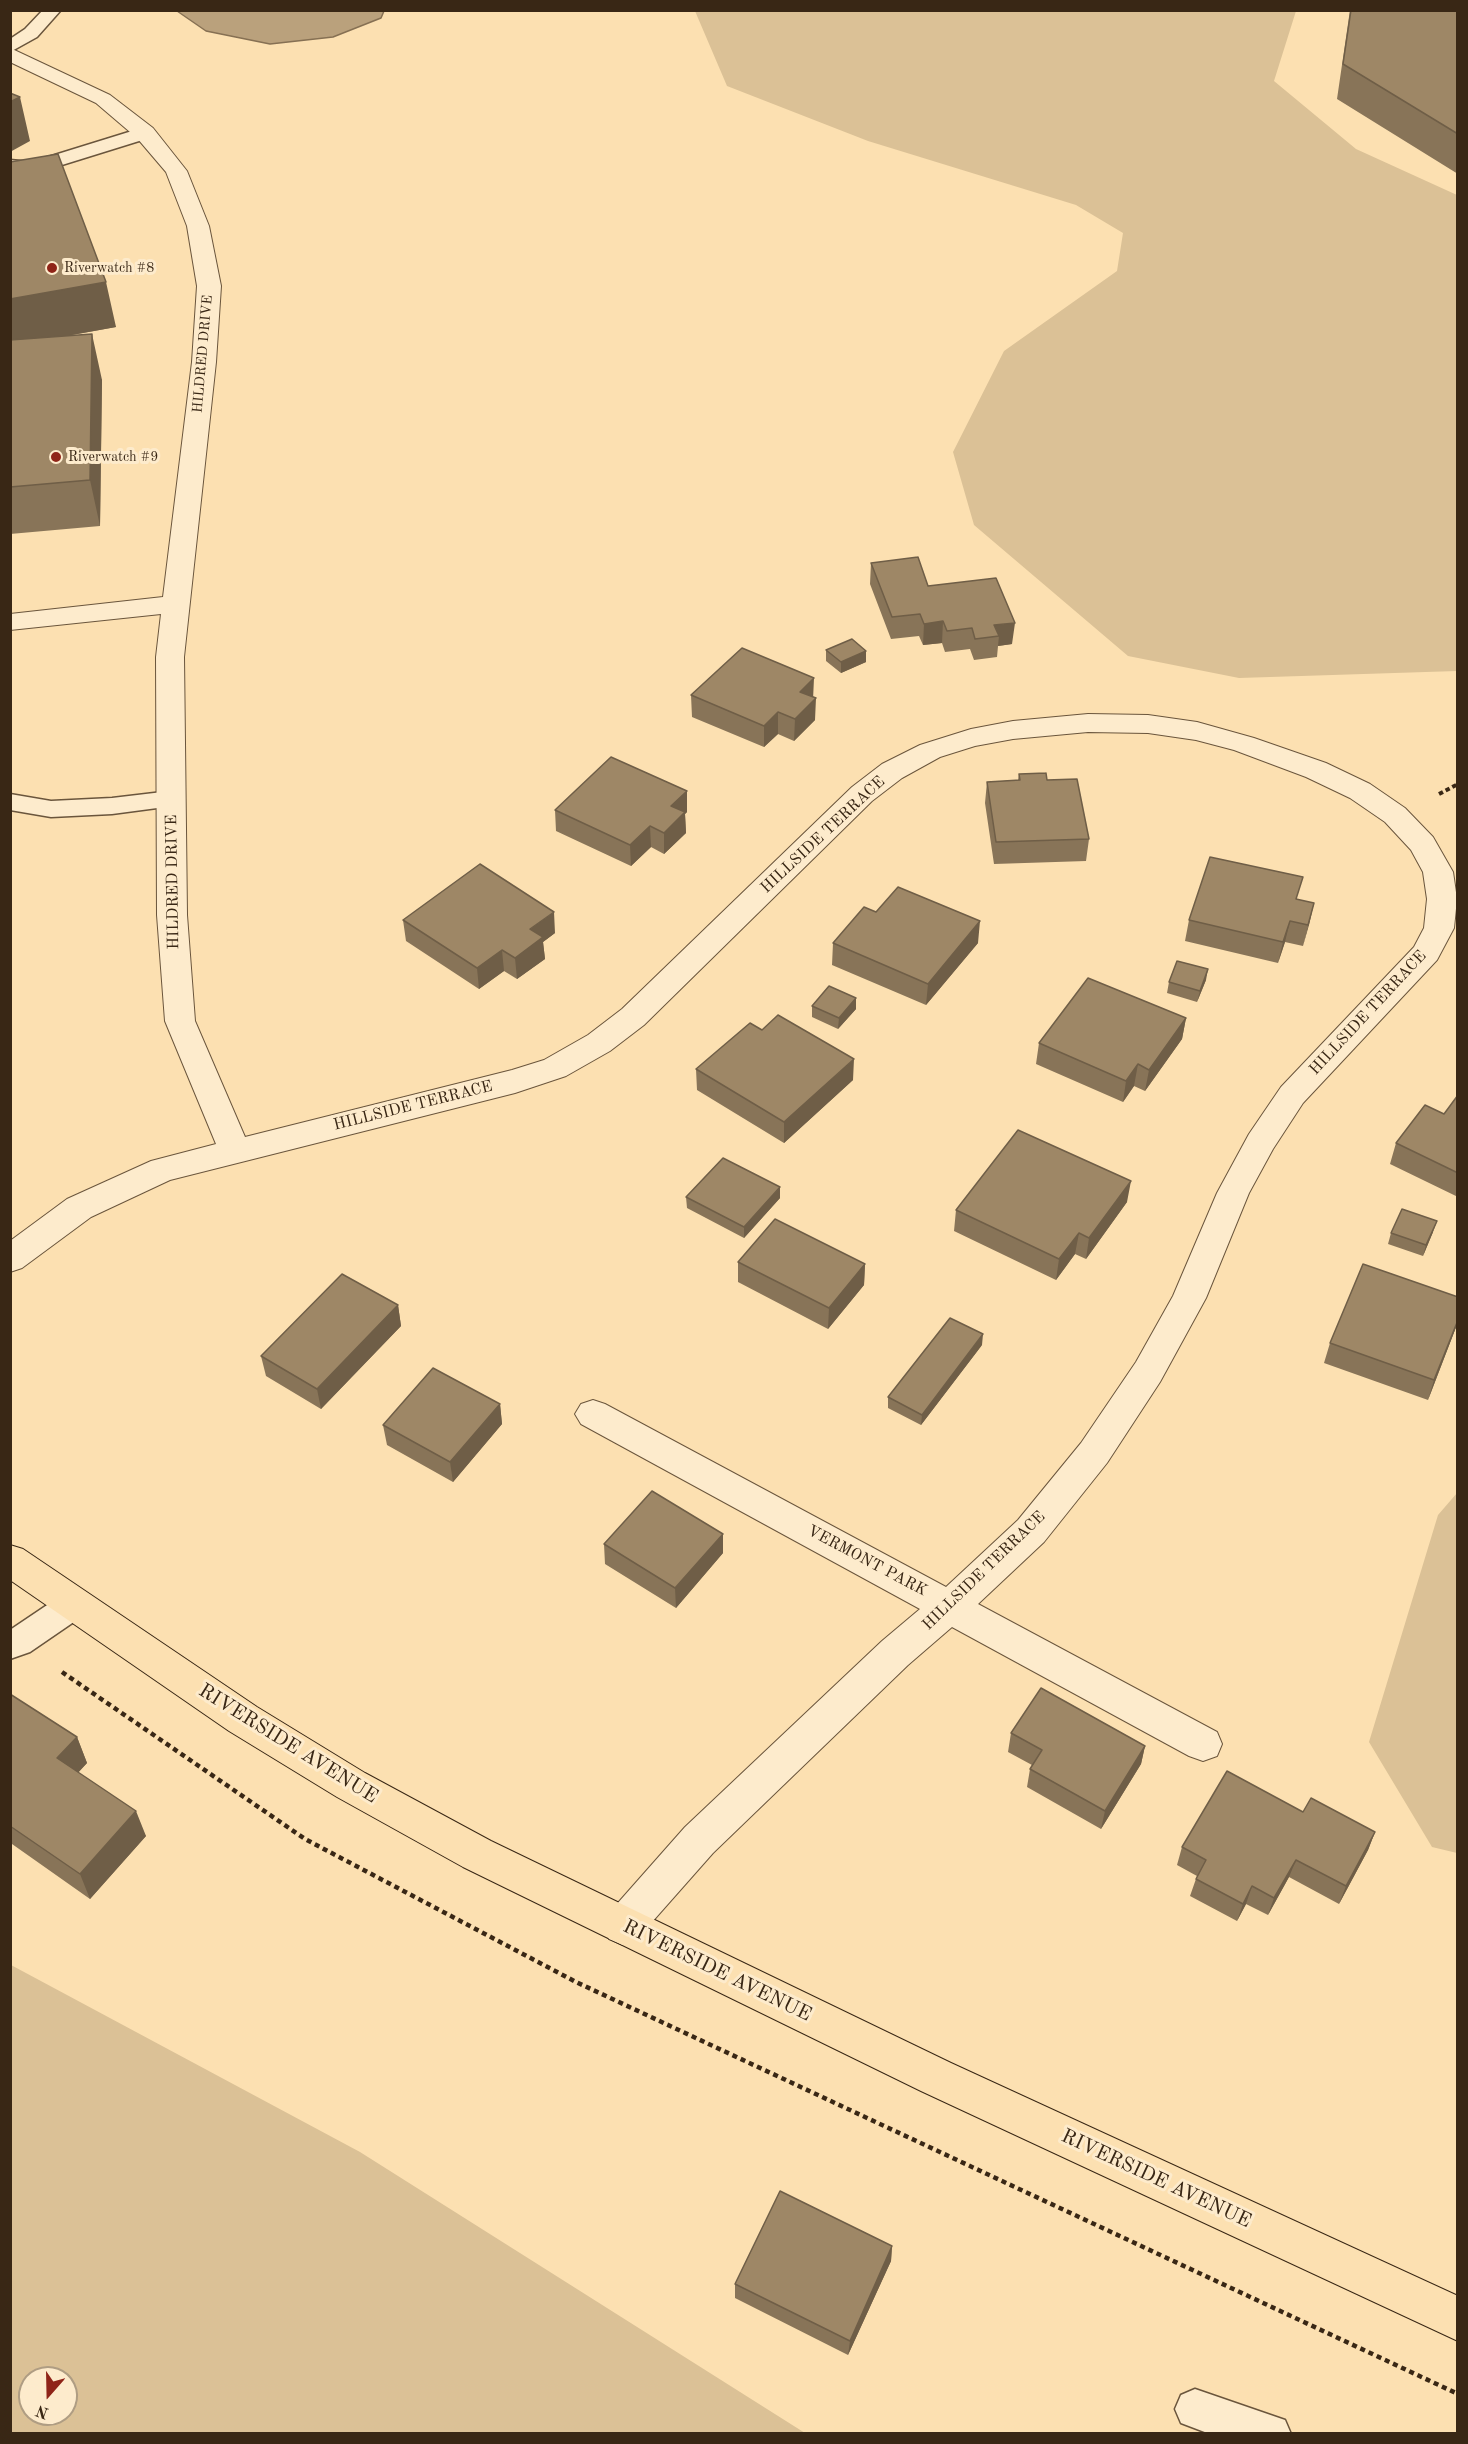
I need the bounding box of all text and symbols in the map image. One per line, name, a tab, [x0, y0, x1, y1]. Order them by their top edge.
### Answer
place label: Riverwatch #8	[64, 260, 154, 276]
marker: Riverwatch #8	[45, 261, 59, 275]
street label: HILDRED DRIVE	[189, 294, 217, 414]
place label: Riverwatch #9	[68, 449, 158, 465]
marker: Riverwatch #9	[49, 450, 63, 464]
street label: HILLSIDE TERRACE	[757, 772, 889, 898]
street label: HILDRED DRIVE	[162, 814, 184, 950]
street label: HILLSIDE TERRACE	[1305, 947, 1431, 1079]
street label: HILLSIDE TERRACE	[332, 1077, 494, 1135]
street label: HILLSIDE TERRACE	[919, 1507, 1049, 1635]
street label: VERMONT PARK	[804, 1521, 930, 1601]
street label: RIVERSIDE AVENUE	[194, 1679, 382, 1809]
street label: RIVERSIDE AVENUE	[619, 1915, 815, 2027]
street label: RIVERSIDE AVENUE	[1057, 2124, 1255, 2234]
north arrow	[18, 2366, 78, 2426]
text: N	[34, 2401, 51, 2421]

